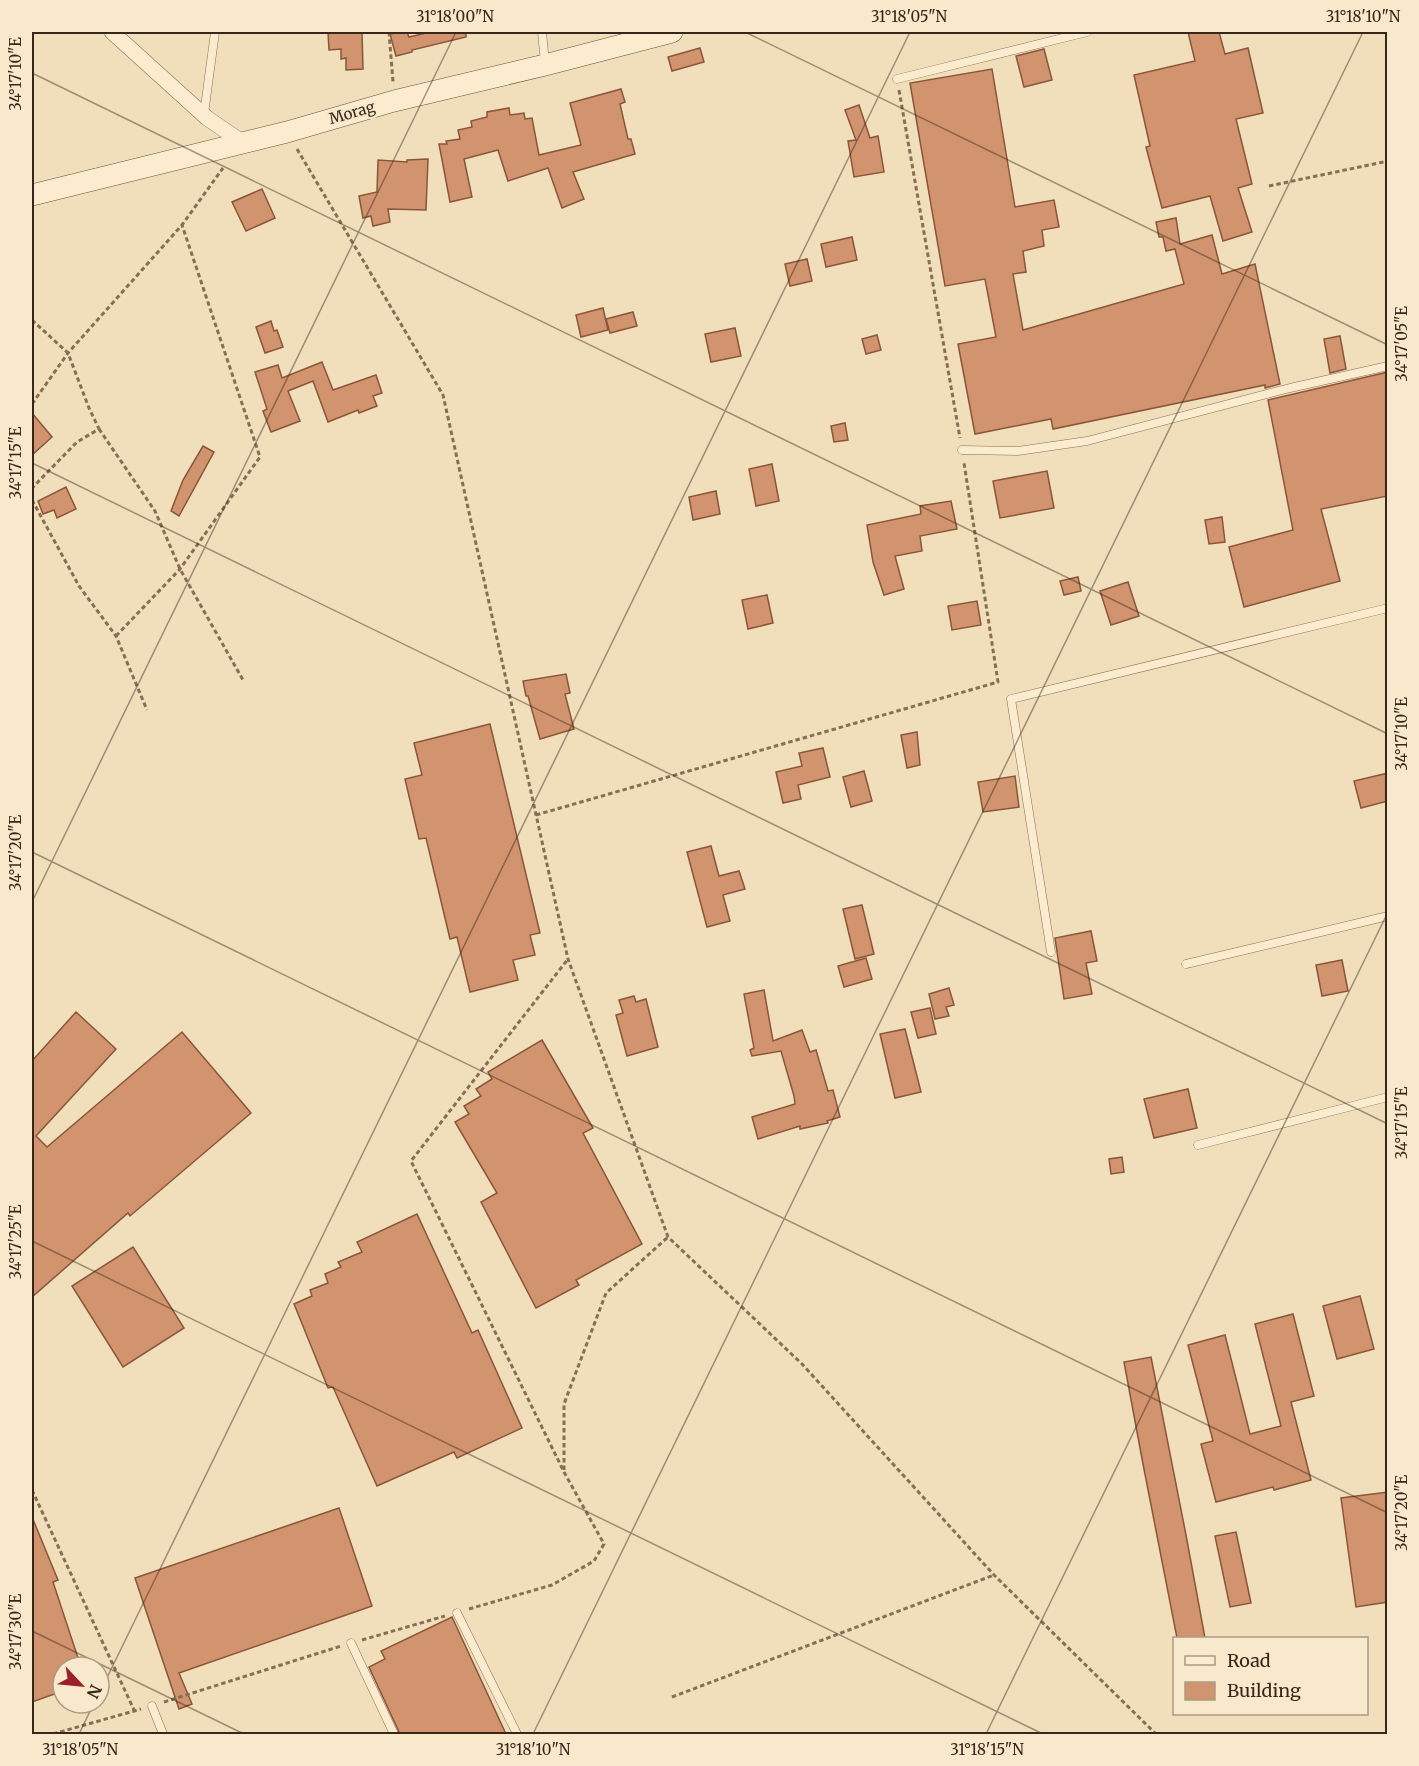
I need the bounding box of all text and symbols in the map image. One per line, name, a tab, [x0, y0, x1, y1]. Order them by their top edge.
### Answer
text: 31°18'00"N	[416, 7, 494, 26]
text: 31°18'05"N	[871, 7, 947, 26]
text: 31°18'10"N	[1326, 7, 1401, 26]
text: 34°17'10"E	[6, 37, 25, 111]
street label: Morag	[327, 97, 377, 128]
text: 34°17'05"E	[1392, 306, 1411, 382]
text: 34°17'15"E	[6, 426, 25, 499]
text: 34°17'10"E	[1392, 697, 1411, 771]
text: 34°17'20"E	[6, 814, 25, 891]
text: 34°17'15"E	[1392, 1086, 1411, 1159]
text: 34°17'25"E	[6, 1204, 25, 1279]
text: 34°17'20"E	[1392, 1474, 1411, 1551]
text: 34°17'30"E	[6, 1594, 25, 1670]
legend	[1173, 1637, 1368, 1715]
text: Road	[1227, 1649, 1271, 1672]
north arrow	[51, 1655, 111, 1715]
text: Building	[1227, 1679, 1301, 1702]
text: N	[83, 1682, 106, 1702]
text: 31°18'05"N	[42, 1740, 118, 1759]
text: 31°18'10"N	[496, 1740, 571, 1759]
text: 31°18'15"N	[950, 1740, 1024, 1759]

